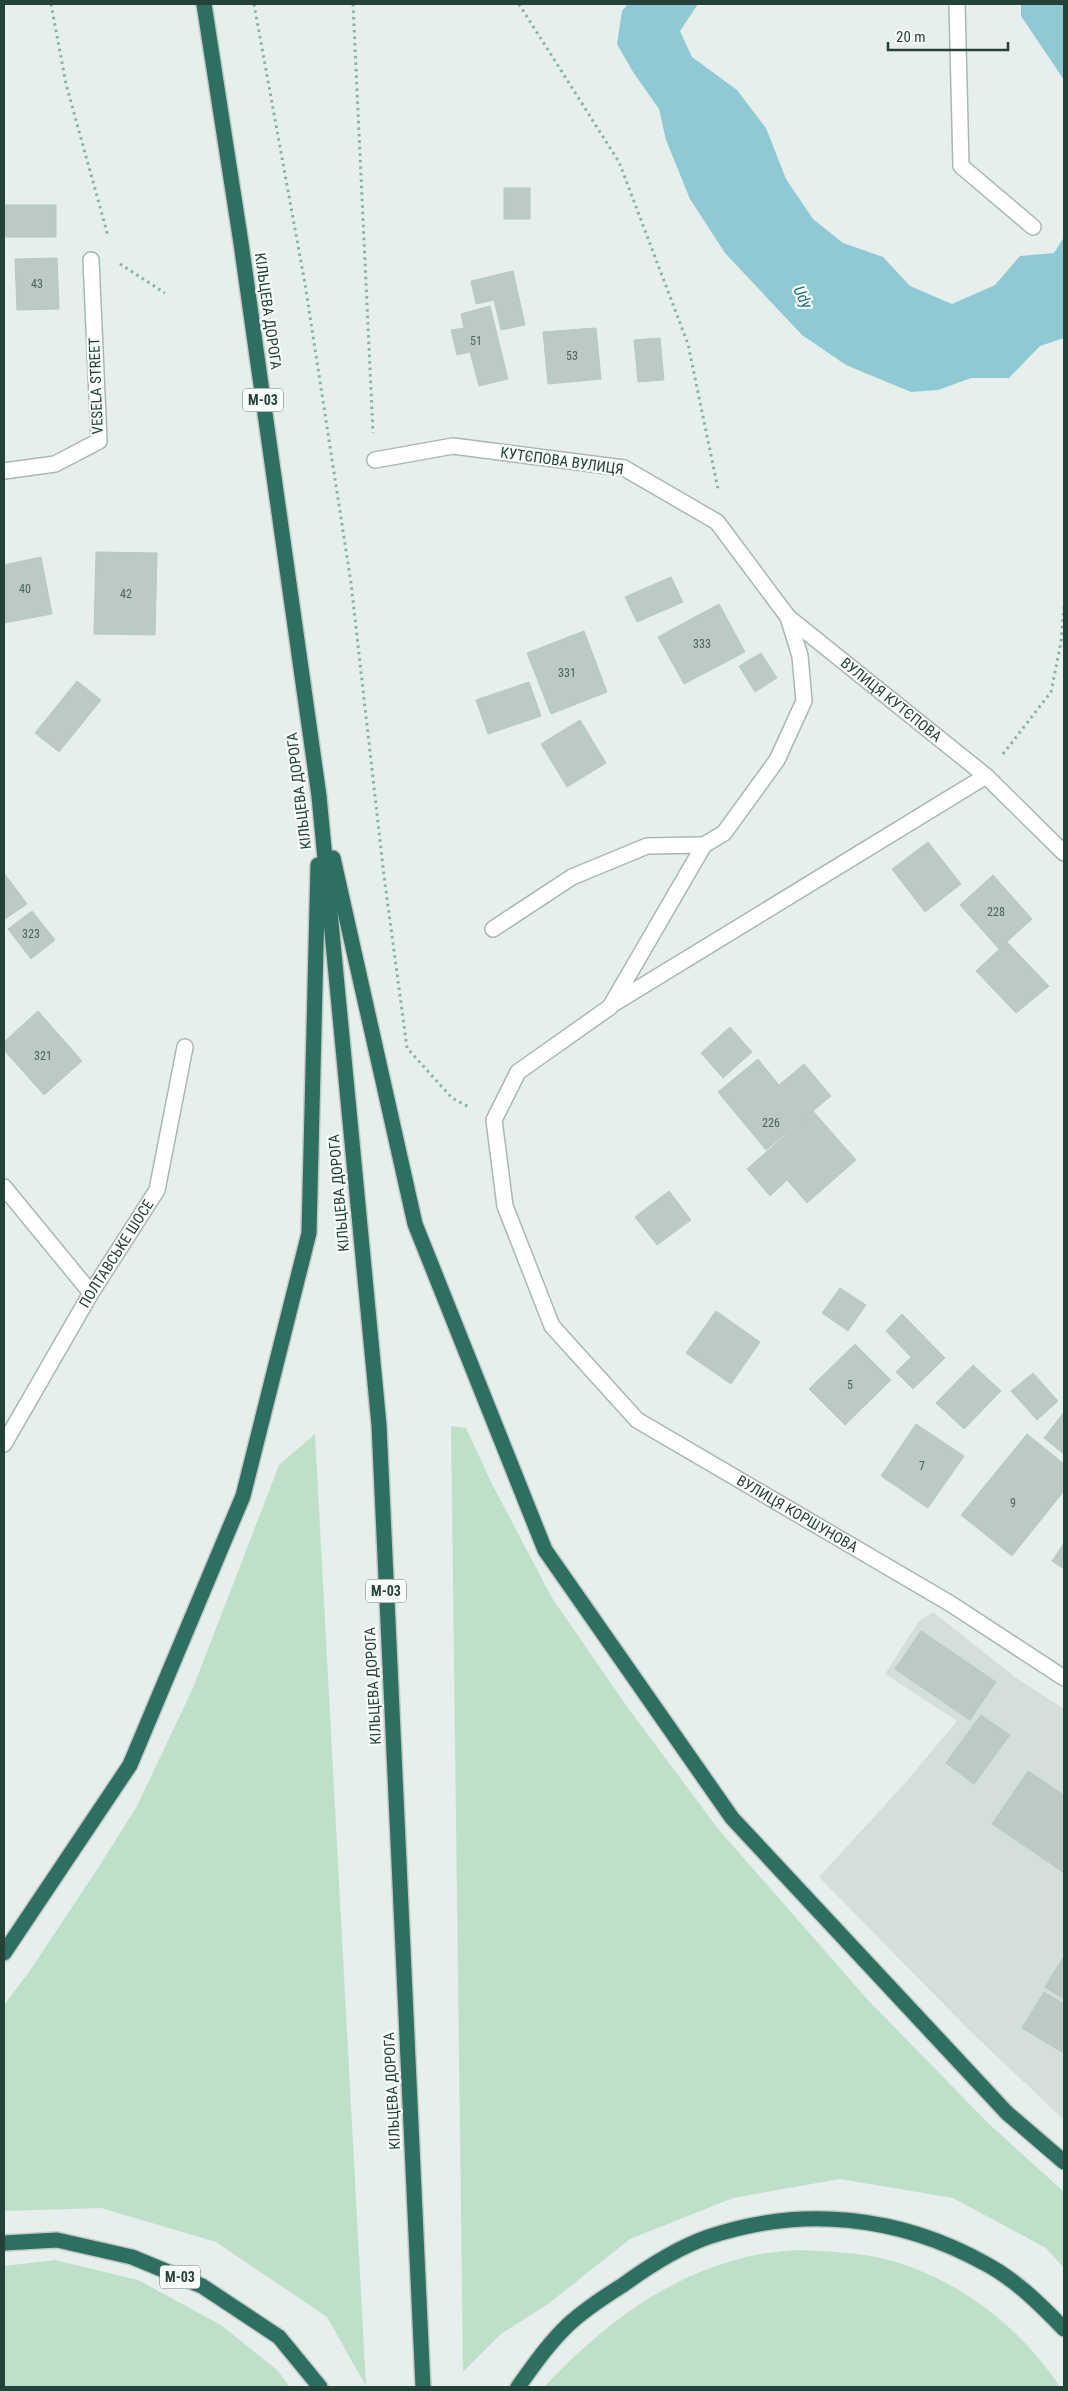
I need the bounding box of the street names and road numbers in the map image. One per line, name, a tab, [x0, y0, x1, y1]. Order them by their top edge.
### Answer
street label: КІЛЬЦЕВА ДОРОГА	[251, 251, 285, 371]
street label: VESELA STREET	[85, 337, 107, 435]
road number: М-03	[243, 388, 283, 412]
street label: КУТЄПОВА ВУЛИЦЯ	[499, 443, 625, 479]
street label: ВУЛИЦЯ КУТЄПОВА	[837, 654, 945, 746]
street label: КІЛЬЦЕВА ДОРОГА	[283, 731, 315, 851]
street label: КІЛЬЦЕВА ДОРОГА	[325, 1133, 353, 1252]
street label: ПОЛТАВСЬКЕ ШОСЕ	[75, 1196, 157, 1311]
street label: ВУЛИЦЯ КОРШУНОВА	[733, 1471, 861, 1556]
road number: М-03	[366, 1580, 406, 1602]
street label: КІЛЬЦЕВА ДОРОГА	[361, 1626, 385, 1745]
street label: КІЛЬЦЕВА ДОРОГА	[380, 2031, 404, 2150]
road number: М-03	[160, 2266, 200, 2288]

